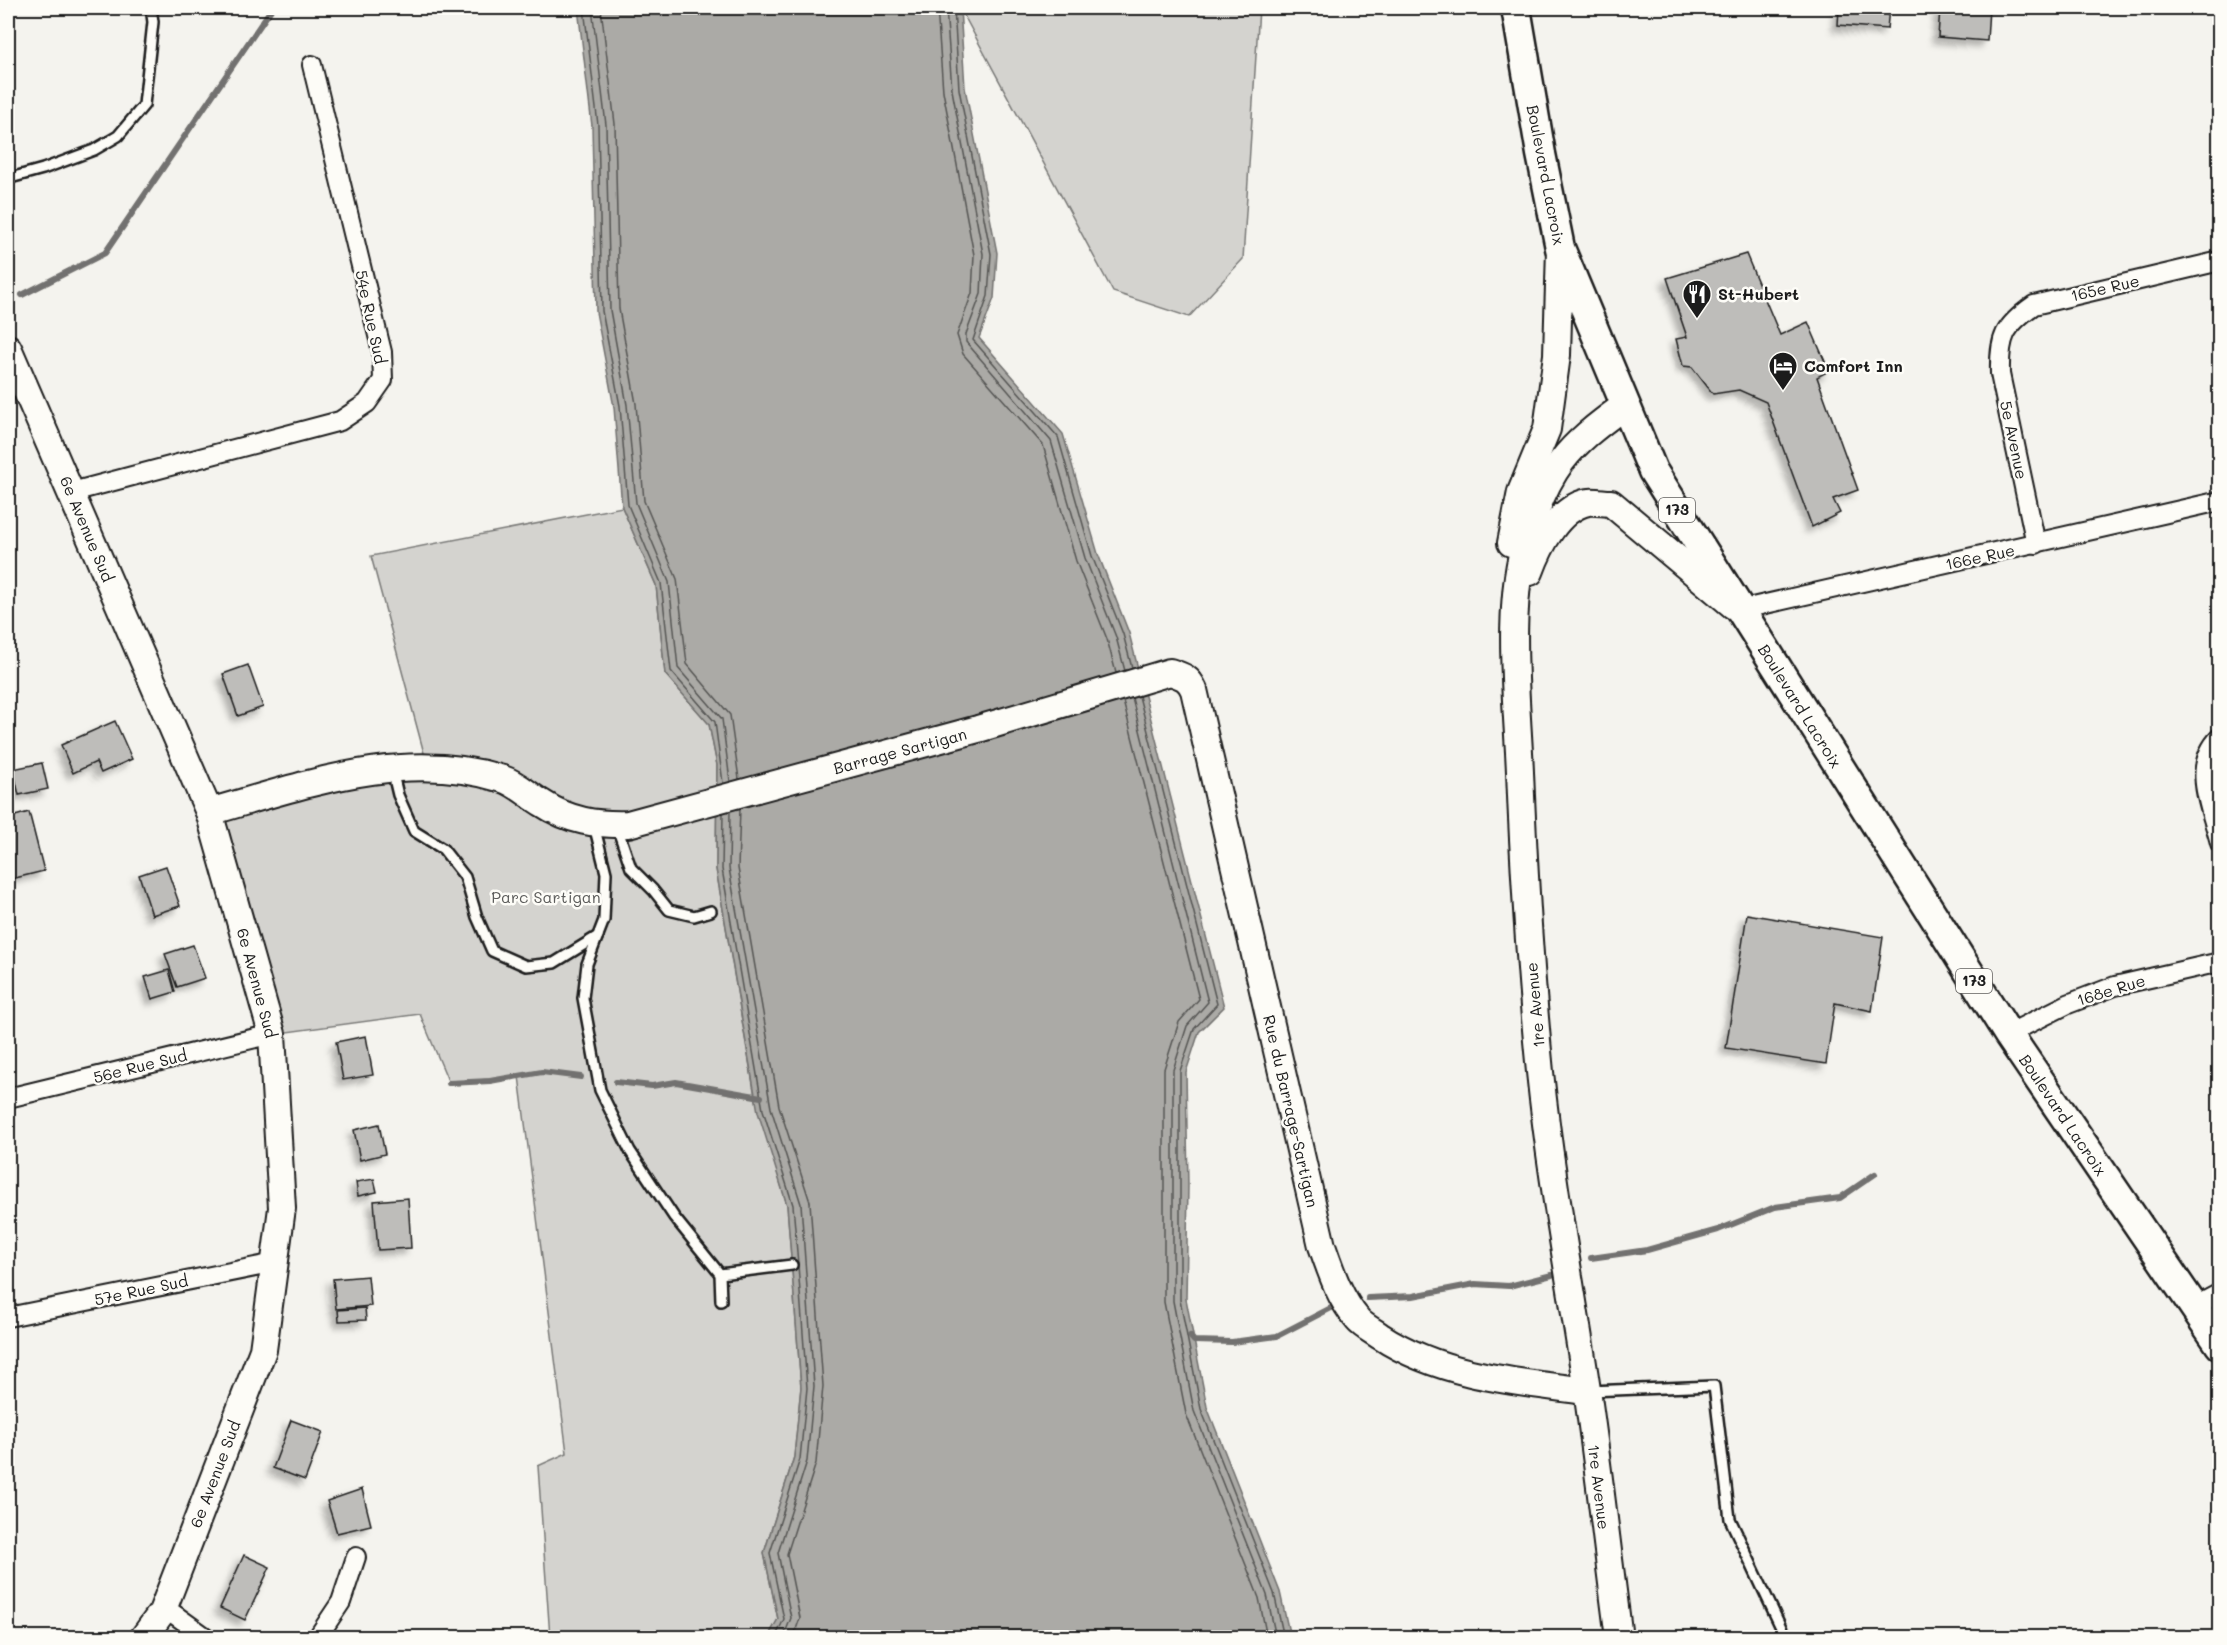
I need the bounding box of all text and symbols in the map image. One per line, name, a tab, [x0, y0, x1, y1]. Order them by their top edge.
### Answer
street label: Boulevard Lacroix	[1523, 103, 1570, 247]
street label: 54e Rue Sud	[351, 268, 392, 366]
street label: 165e Rue	[2068, 269, 2141, 306]
restaurant icon: St-Hubert	[1681, 278, 1713, 320]
place label: St-Hubert	[1718, 283, 1799, 304]
hotel icon: Comfort Inn	[1767, 350, 1799, 392]
place label: Comfort Inn	[1804, 355, 1903, 376]
street label: 5e Avenue	[1996, 399, 2033, 481]
street label: 6e Avenue Sud	[56, 473, 119, 585]
road number: 173	[1659, 498, 1695, 522]
street label: 166e Rue	[1943, 539, 2017, 574]
street label: Boulevard Lacroix	[1754, 640, 1847, 772]
street label: Barrage Sartigan	[831, 723, 969, 778]
park label: Parc Sartigan	[491, 886, 601, 907]
street label: 6e Avenue Sud	[233, 926, 282, 1040]
street label: 1re Avenue	[1520, 962, 1549, 1049]
road number: 173	[1956, 969, 1992, 993]
street label: 168e Rue	[2074, 969, 2148, 1010]
street label: Rue du Barrage-Sartigan	[1259, 1013, 1324, 1209]
street label: 56e Rue Sud	[91, 1044, 189, 1087]
street label: Boulevard Lacroix	[2015, 1050, 2112, 1180]
street label: 57e Rue Sud	[92, 1269, 190, 1310]
street label: 6e Avenue Sud	[184, 1417, 245, 1530]
street label: 1re Avenue	[1584, 1443, 1615, 1531]

